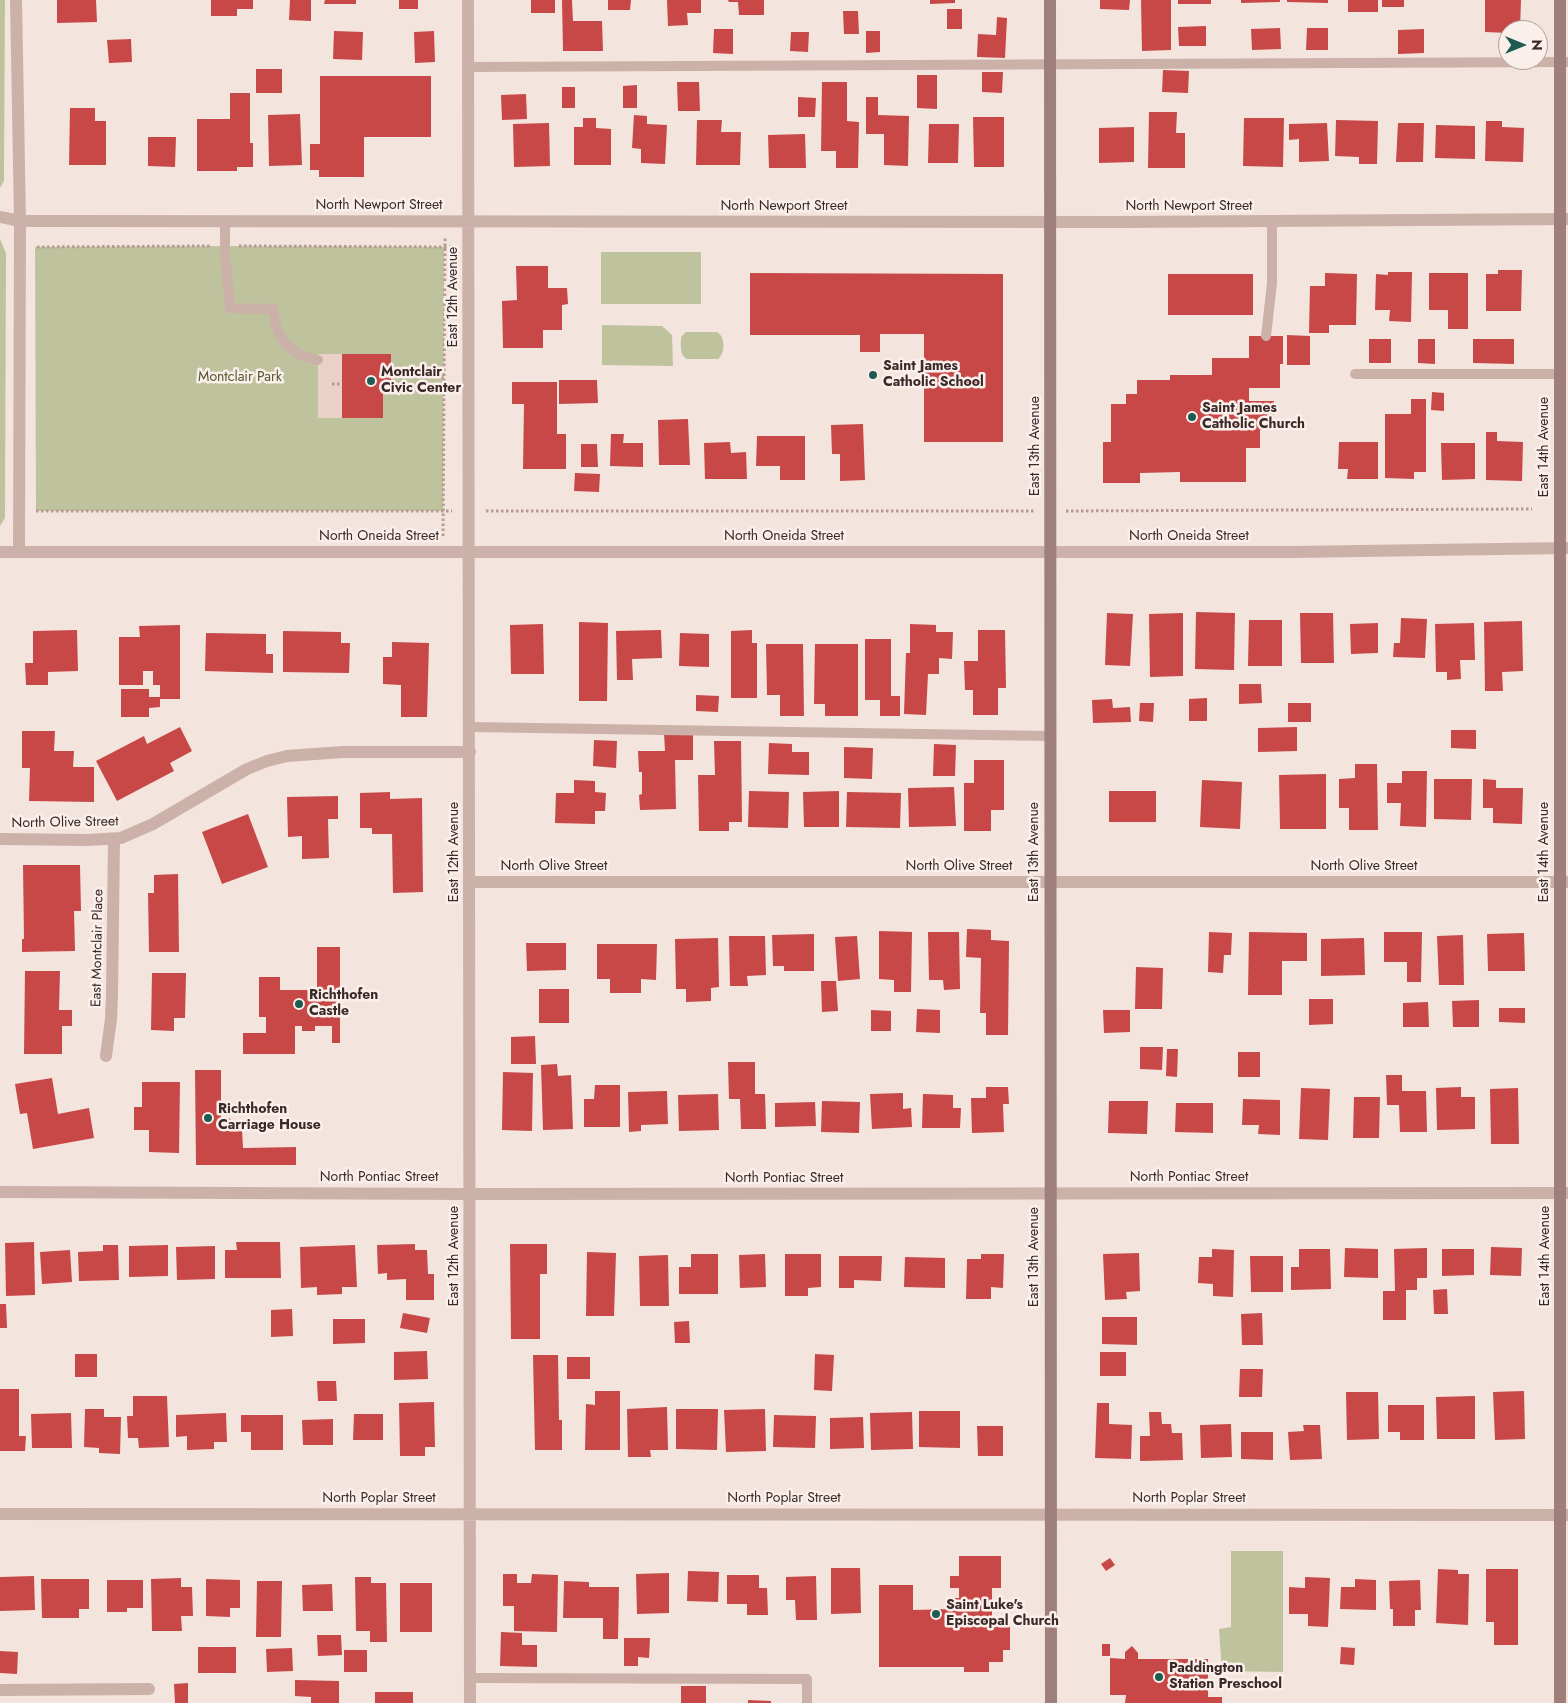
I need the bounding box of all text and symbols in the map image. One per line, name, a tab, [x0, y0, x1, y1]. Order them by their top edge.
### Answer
north arrow	[1498, 20, 1548, 70]
text: N	[1527, 39, 1547, 51]
street label: North Newport Street	[316, 198, 442, 214]
street label: North Newport Street	[721, 199, 847, 215]
street label: North Newport Street	[1126, 199, 1252, 215]
street label: East 12th Avenue	[446, 247, 462, 347]
place label: Saint James Catholic School	[883, 359, 984, 392]
place label: Montclair Civic Center	[381, 365, 461, 398]
marker: Saint James Catholic School	[867, 369, 879, 381]
park label: Montclair Park	[198, 370, 282, 386]
marker: Montclair Civic Center	[365, 375, 377, 387]
street label: East 13th Avenue	[1028, 396, 1044, 496]
street label: East 14th Avenue	[1537, 397, 1553, 497]
place label: Saint James Catholic Church	[1202, 401, 1305, 434]
marker: Saint James Catholic Church	[1186, 411, 1198, 423]
street label: North Oneida Street	[319, 529, 439, 545]
street label: North Oneida Street	[724, 529, 844, 545]
street label: North Oneida Street	[1129, 529, 1249, 545]
street label: East 12th Avenue	[447, 802, 463, 902]
street label: East 13th Avenue	[1027, 802, 1043, 902]
street label: East 14th Avenue	[1537, 802, 1553, 902]
street label: North Olive Street	[11, 814, 119, 832]
street label: North Olive Street	[501, 859, 607, 875]
street label: North Olive Street	[906, 859, 1012, 875]
street label: North Olive Street	[1311, 859, 1417, 875]
street label: East Montclair Place	[89, 889, 107, 1007]
place label: Richthofen Castle	[309, 988, 378, 1020]
marker: Richthofen Castle	[293, 998, 305, 1010]
place label: Richthofen Carriage House	[218, 1102, 321, 1134]
marker: Richthofen Carriage House	[202, 1112, 214, 1124]
street label: North Pontiac Street	[320, 1170, 438, 1186]
street label: North Pontiac Street	[1130, 1170, 1248, 1186]
street label: North Pontiac Street	[725, 1171, 843, 1187]
street label: East 12th Avenue	[447, 1206, 463, 1306]
street label: East 14th Avenue	[1538, 1206, 1554, 1306]
street label: East 13th Avenue	[1027, 1207, 1043, 1307]
street label: North Poplar Street	[322, 1491, 436, 1507]
street label: North Poplar Street	[727, 1491, 841, 1507]
street label: North Poplar Street	[1132, 1491, 1246, 1507]
place label: Saint Luke's Episcopal Church	[946, 1598, 1059, 1630]
marker: Saint Luke's Episcopal Church	[930, 1608, 942, 1620]
place label: Paddington Station Preschool	[1169, 1661, 1282, 1694]
marker: Paddington Station Preschool	[1153, 1671, 1165, 1683]

